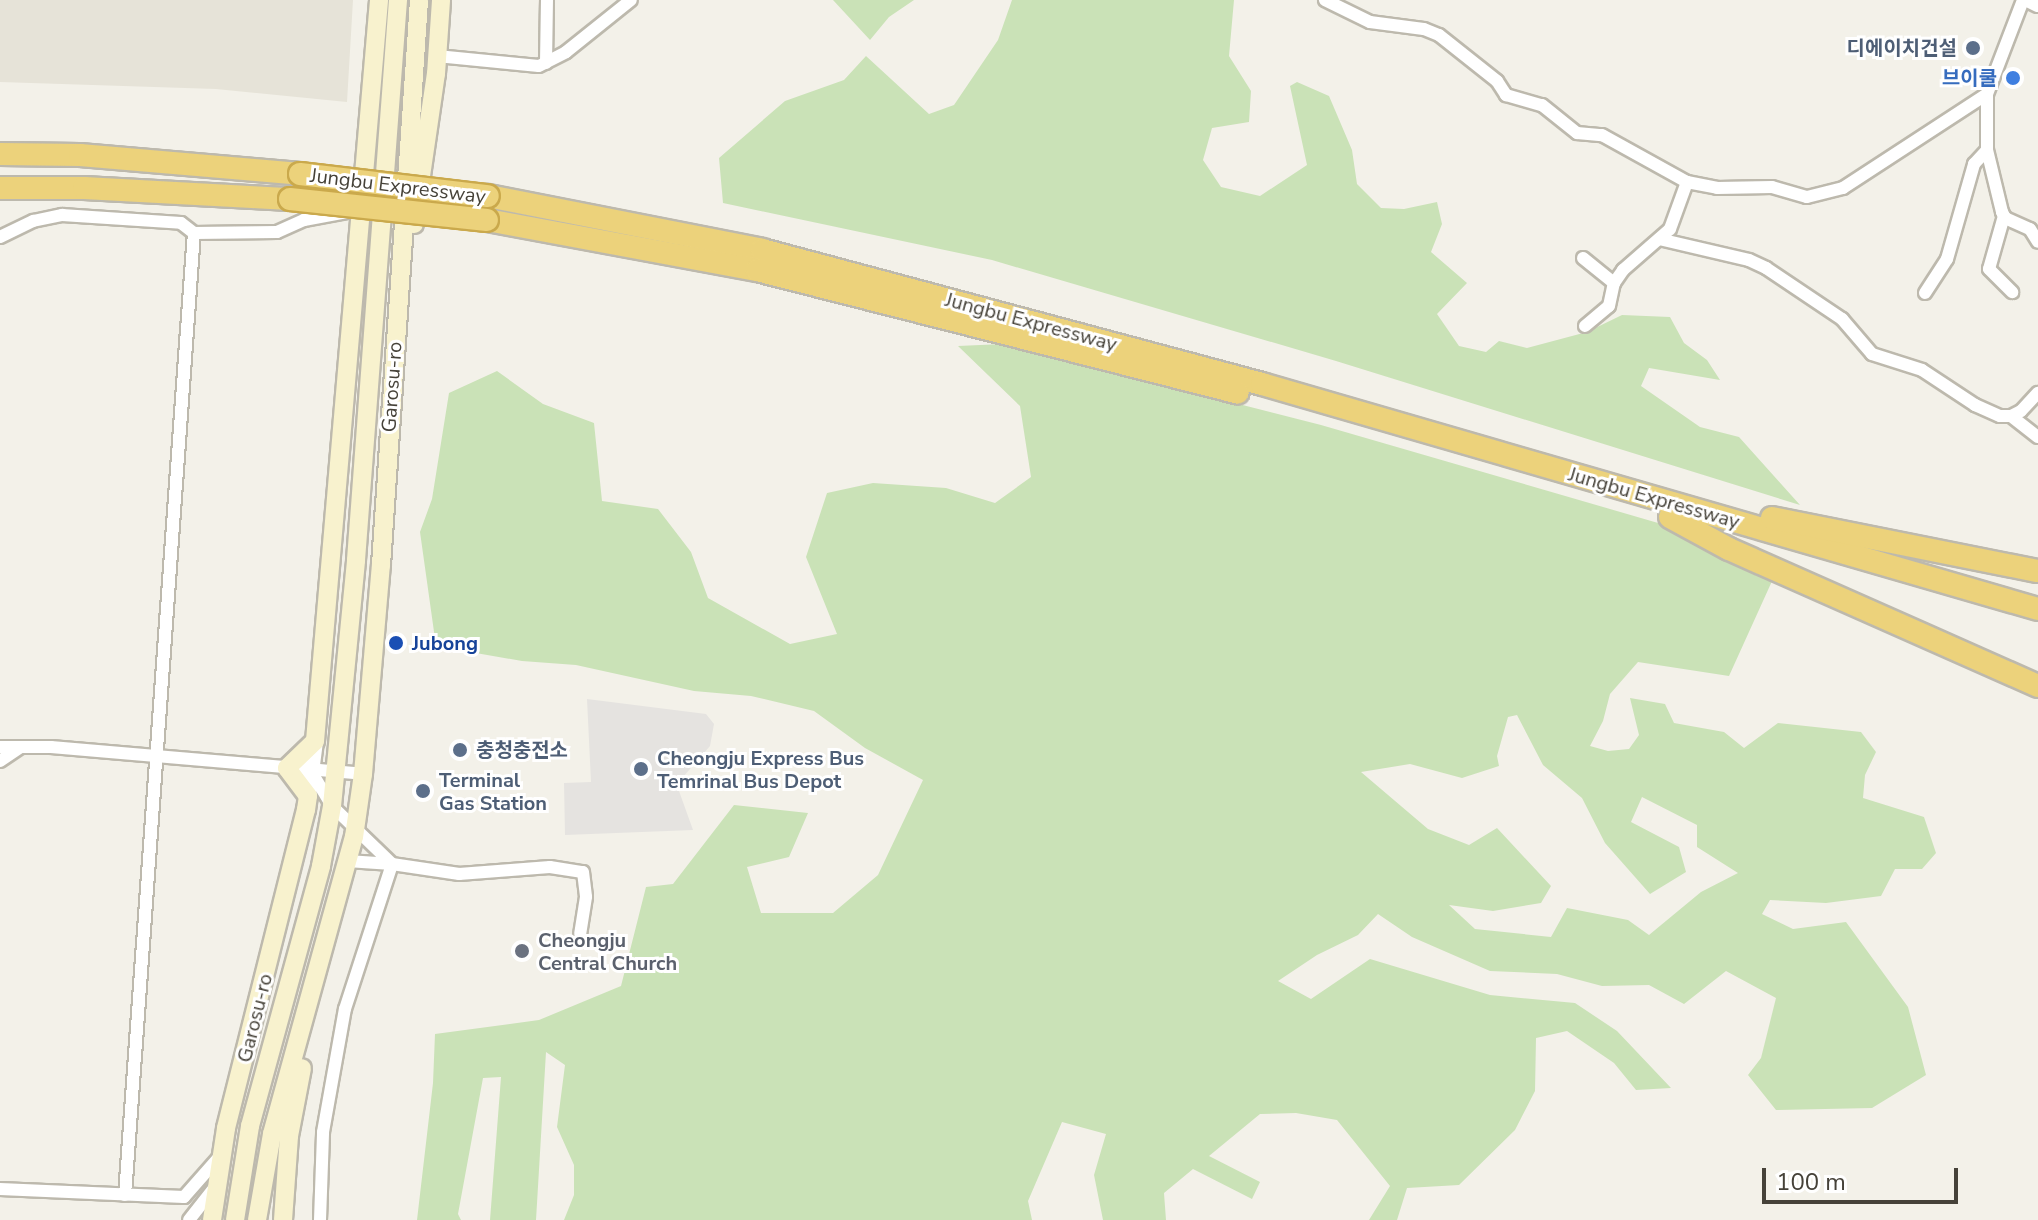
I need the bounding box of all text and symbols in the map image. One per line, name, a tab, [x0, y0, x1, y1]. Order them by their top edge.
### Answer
place label: 디에이치건설	[1847, 36, 1957, 60]
marker: 디에이치건설	[1964, 39, 1982, 57]
place label: 브이쿨	[1942, 66, 1997, 90]
marker: 브이쿨	[2004, 69, 2022, 87]
street label: Jungbu Expressway	[309, 163, 487, 209]
street label: Jungbu Expressway	[943, 288, 1119, 356]
street label: Garosu-ro	[377, 341, 407, 433]
street label: Jungbu Expressway	[1566, 462, 1742, 534]
place label: Jubong	[412, 631, 478, 655]
marker: Jubong	[387, 634, 405, 652]
place label: 충청충전소	[476, 738, 568, 762]
marker: 충청충전소	[451, 741, 469, 759]
place label: Cheongju Express Bus Temrinal Bus Depot	[657, 746, 864, 793]
marker: Cheongju Express Bus Temrinal Bus Depot	[632, 760, 650, 778]
place label: Terminal Gas Station	[439, 768, 547, 815]
marker: Terminal Gas Station	[414, 782, 432, 800]
place label: Cheongju Central Church	[538, 928, 677, 975]
marker: Cheongju Central Church	[513, 942, 531, 960]
street label: Garosu-ro	[232, 971, 278, 1065]
scale bar	[1766, 1152, 1962, 1202]
text: 100 m	[1776, 1166, 1846, 1198]

